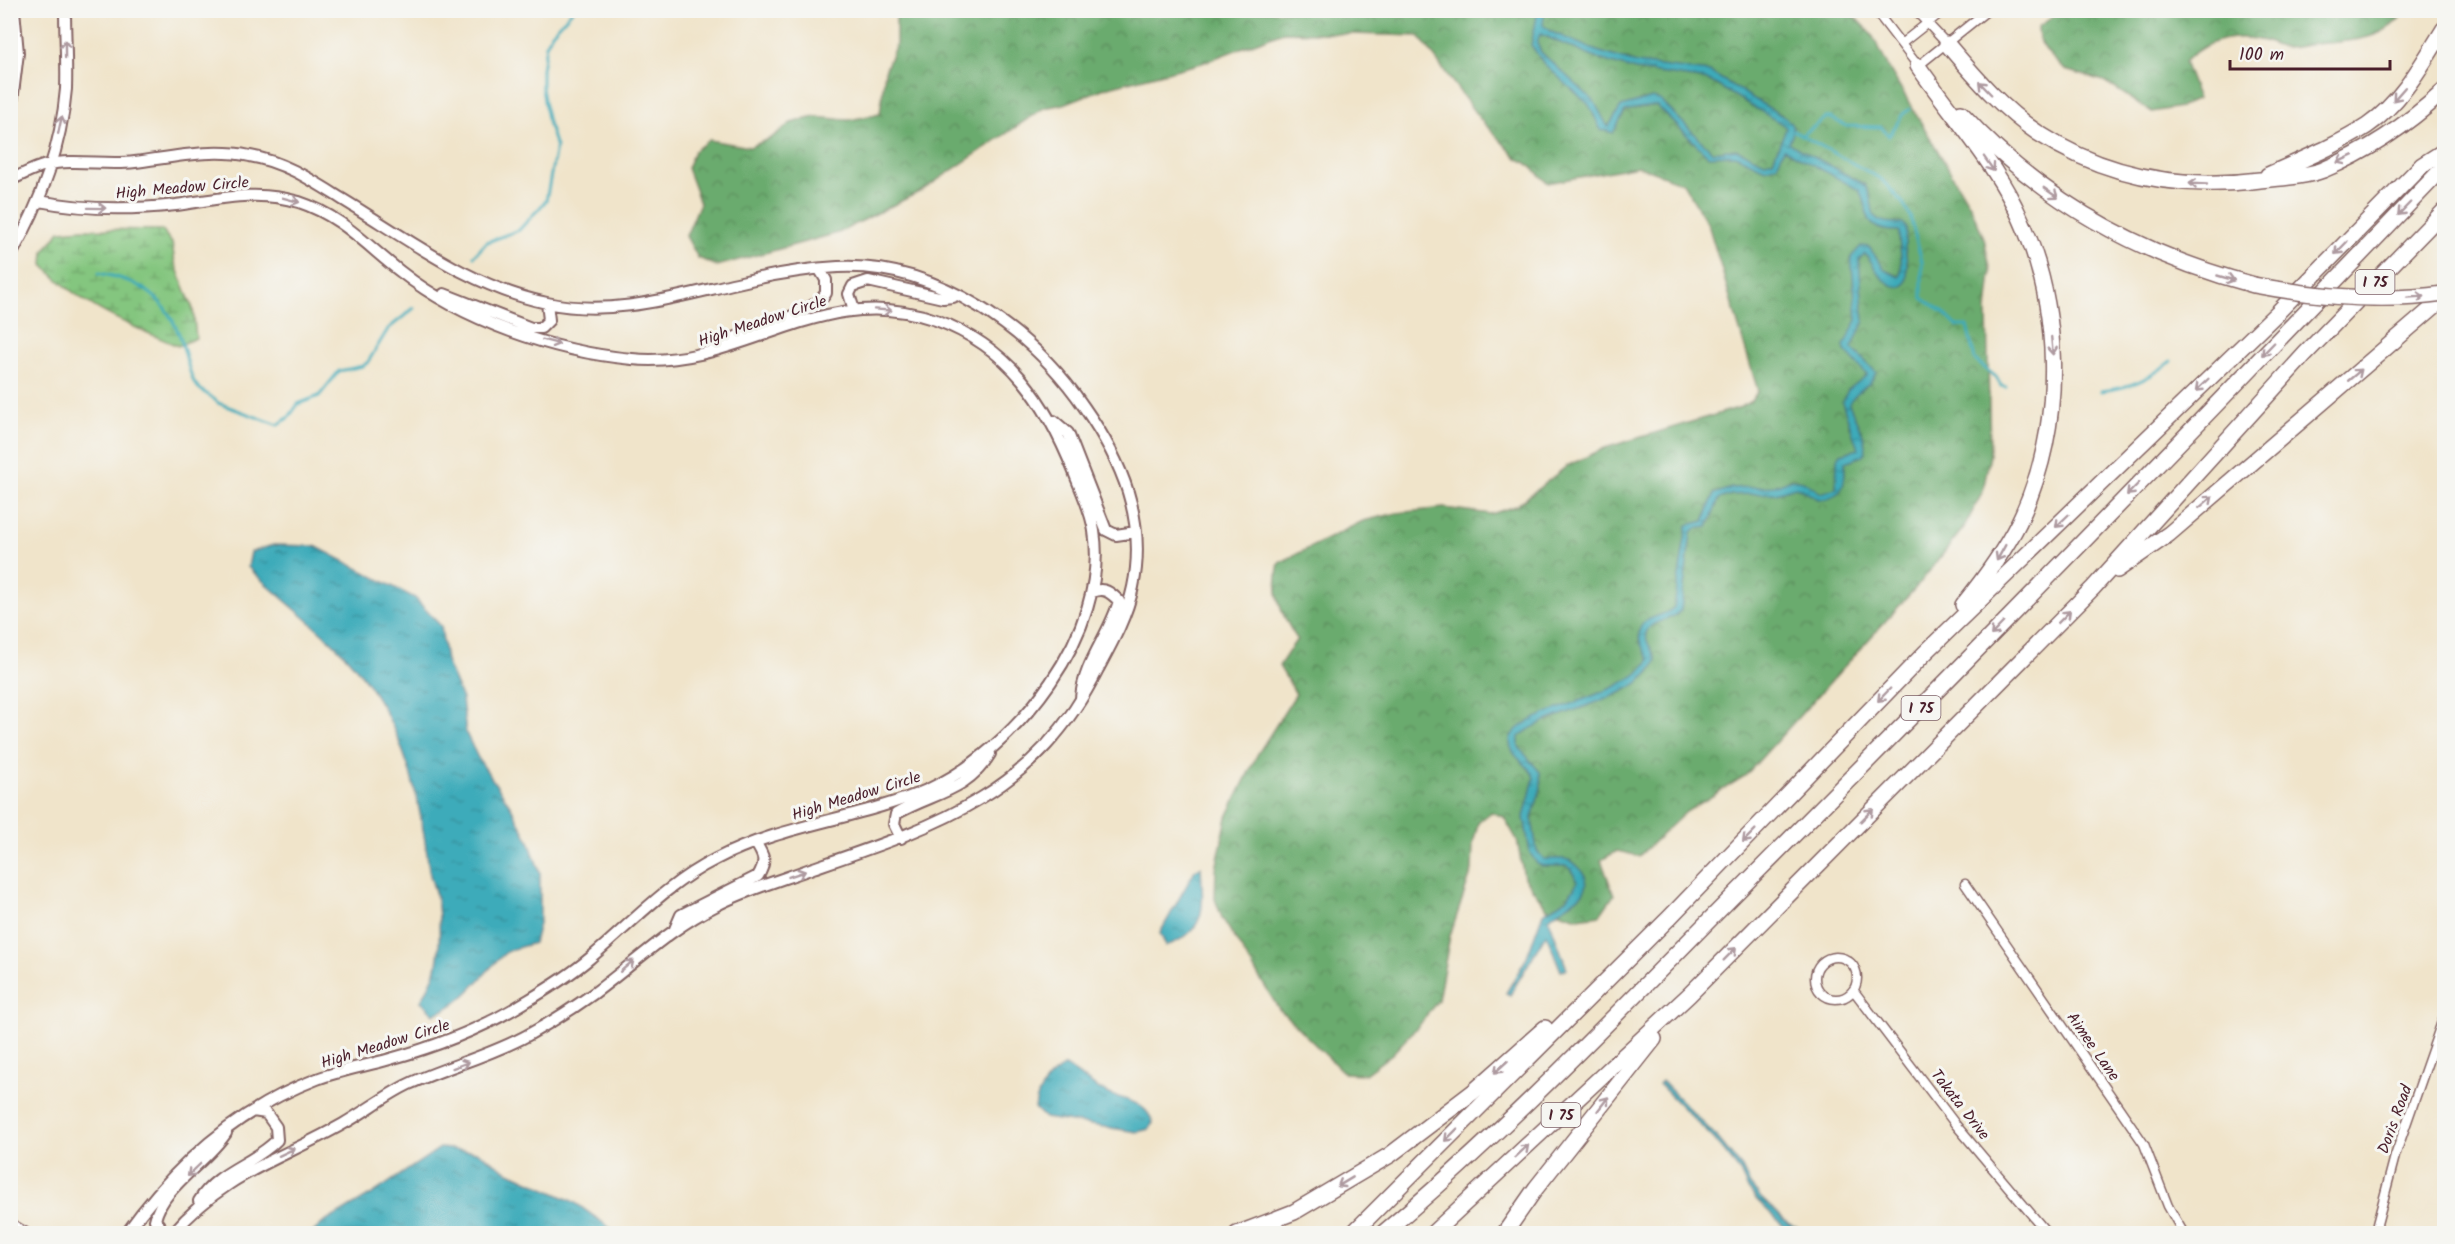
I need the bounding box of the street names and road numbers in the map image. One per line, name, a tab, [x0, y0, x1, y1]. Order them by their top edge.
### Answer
street label: High Meadow Circle	[114, 170, 250, 207]
road number: I 75	[2356, 270, 2394, 294]
street label: High Meadow Circle	[695, 289, 830, 354]
road number: I 75	[1902, 696, 1940, 720]
street label: High Meadow Circle	[789, 765, 924, 828]
street label: Aimee Lane	[2060, 1007, 2126, 1086]
street label: High Meadow Circle	[318, 1013, 453, 1076]
street label: Takata Drive	[1924, 1064, 1996, 1146]
street label: Doris Road	[2371, 1080, 2420, 1158]
road number: I 75	[1542, 1103, 1580, 1127]

